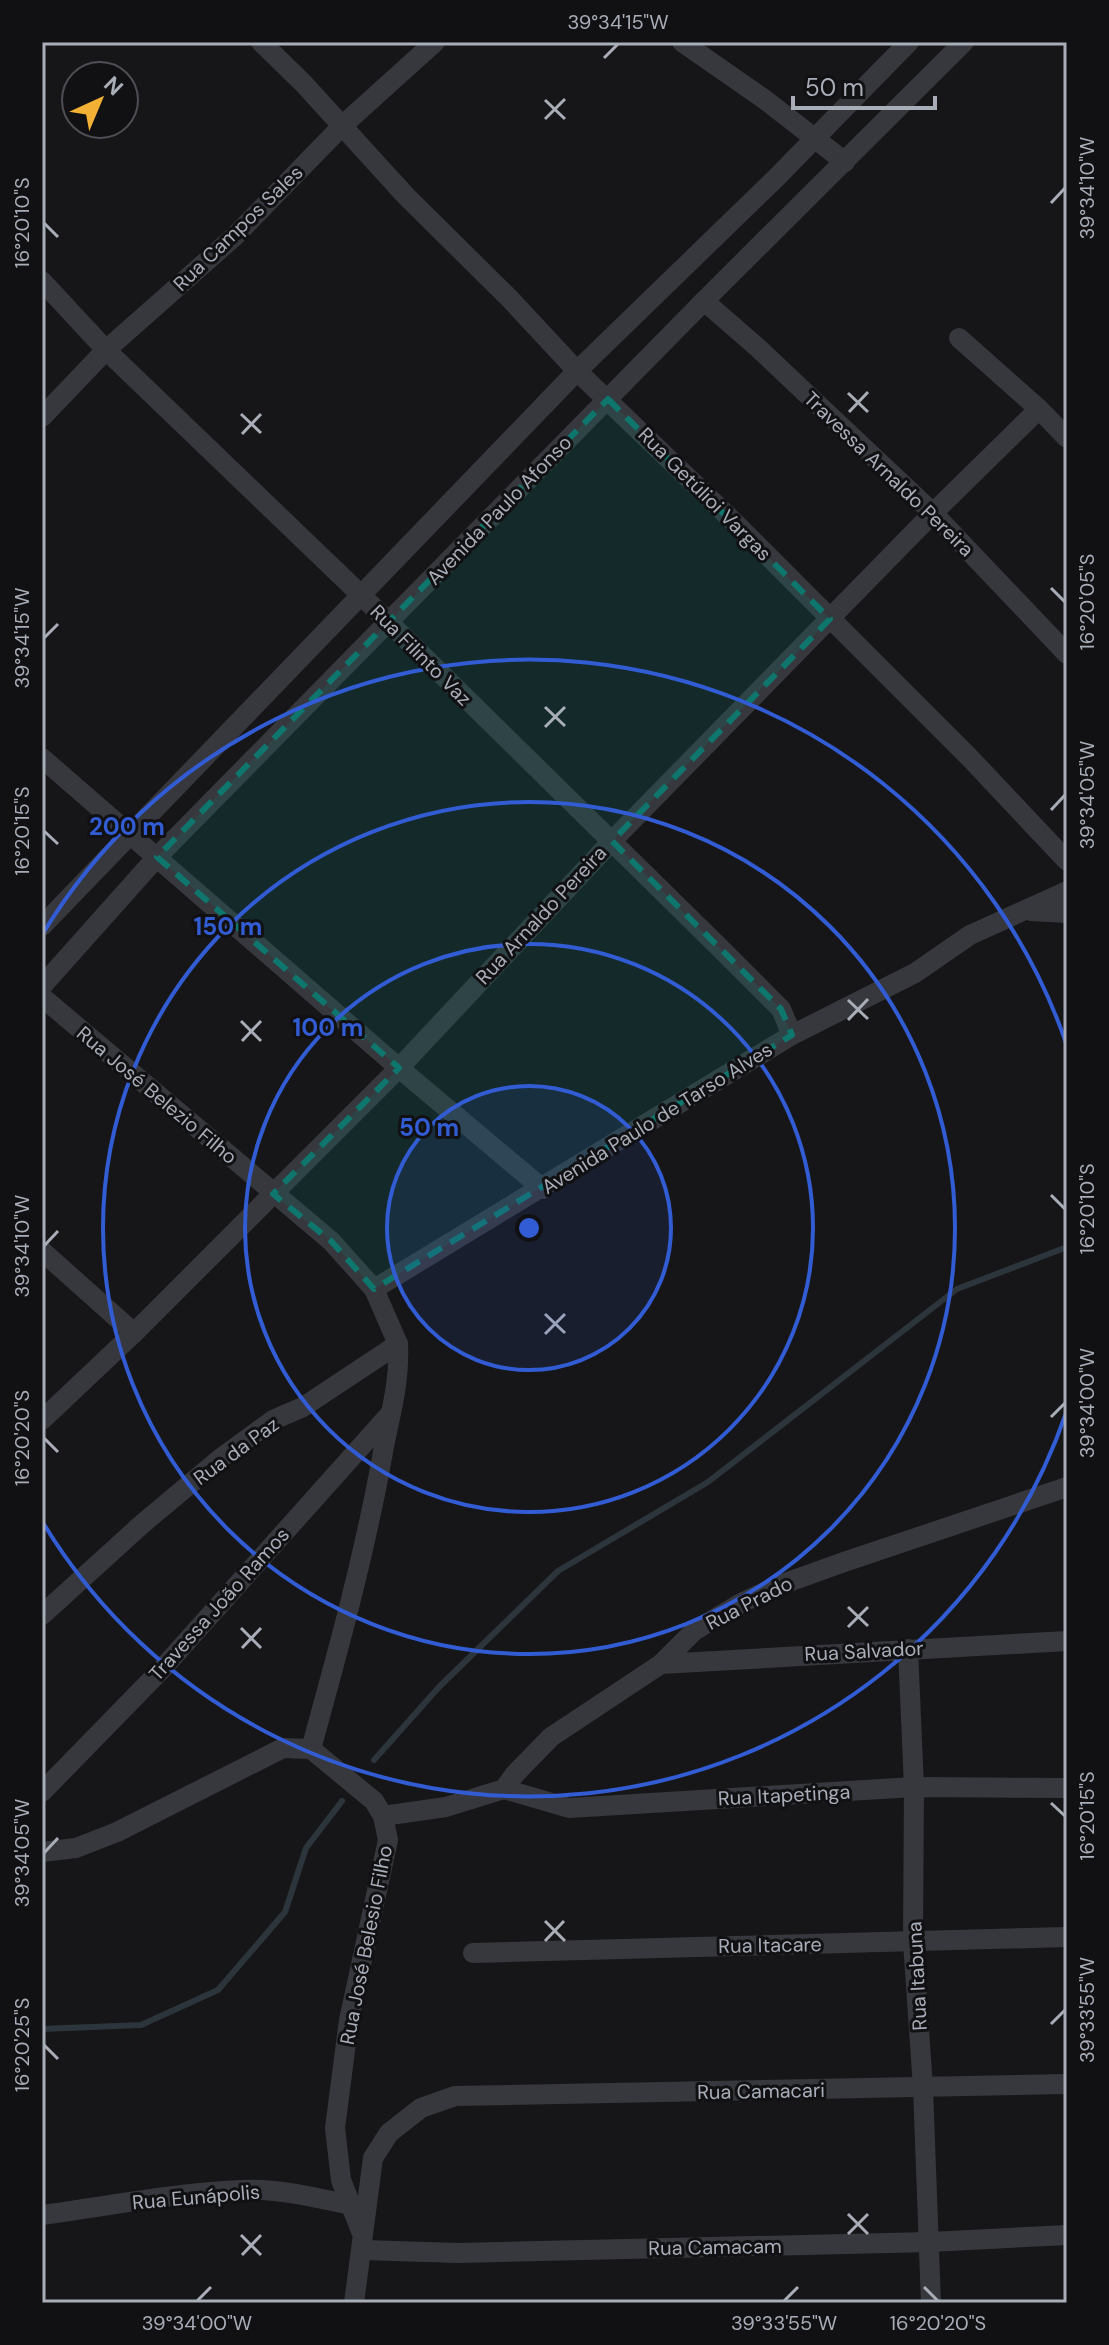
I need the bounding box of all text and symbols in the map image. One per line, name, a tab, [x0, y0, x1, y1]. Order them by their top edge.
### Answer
text: 39°34'15"W	[567, 9, 669, 35]
north arrow	[60, 60, 140, 140]
scale bar	[793, 60, 935, 110]
text: N	[98, 70, 129, 102]
text: 50 m	[805, 72, 864, 103]
text: 39°34'10"W	[1074, 137, 1100, 239]
street label: Rua Campos Sales	[168, 159, 308, 297]
text: 16°20'10"S	[9, 177, 35, 269]
street label: Travessa Arnaldo Pereira	[798, 386, 980, 562]
street label: Rua Getúlioi Vargas	[633, 422, 777, 566]
street label: Avenida Paulo Afonso	[421, 430, 577, 590]
text: 16°20'05"S	[1074, 554, 1100, 650]
text: 39°34'15"W	[9, 587, 35, 689]
street label: Rua Filinto Vaz	[365, 599, 477, 711]
text: 39°34'05"W	[1074, 741, 1100, 849]
text: 16°20'15"S	[9, 786, 35, 876]
text: 200 m	[89, 811, 165, 842]
street label: Rua Arnaldo Pereira	[470, 840, 612, 990]
text: 150 m	[194, 911, 262, 942]
text: 100 m	[293, 1012, 363, 1043]
street label: Rua José Belezio Filho	[71, 1020, 243, 1170]
street label: Avenida Paulo de Tarso Alves	[537, 1036, 777, 1200]
text: 50 m	[399, 1112, 459, 1143]
text: 16°20'10"S	[1074, 1163, 1100, 1255]
text: 39°34'10"W	[9, 1195, 35, 1297]
centre of rings	[515, 1214, 543, 1242]
text: 39°34'00"W	[1074, 1348, 1100, 1458]
text: 16°20'20"S	[9, 1390, 35, 1486]
street label: Rua da Paz	[188, 1411, 284, 1491]
street label: Travessa João Ramos	[143, 1522, 295, 1686]
street label: Rua Prado	[701, 1570, 797, 1636]
street label: Rua Salvador	[804, 1635, 924, 1667]
text: 16°20'15"S	[1074, 1771, 1100, 1861]
street label: Rua Itapetinga	[717, 1779, 851, 1811]
text: 39°34'05"W	[9, 1799, 35, 1907]
street label: Rua José Belesio Filho	[334, 1843, 398, 2047]
street label: Rua Itabuna	[901, 1921, 933, 2031]
street label: Rua Itacare	[718, 1931, 822, 1959]
text: 39°33'55"W	[1074, 1957, 1100, 2063]
text: 16°20'25"S	[9, 1998, 35, 2092]
street label: Rua Camacari	[697, 2077, 825, 2105]
street label: Rua Eunápolis	[131, 2178, 261, 2216]
street label: Rua Camacam	[648, 2233, 782, 2261]
text: 39°34'00"W	[142, 2310, 252, 2336]
text: 39°33'55"W	[731, 2310, 837, 2336]
text: 16°20'20"S	[890, 2310, 986, 2336]

